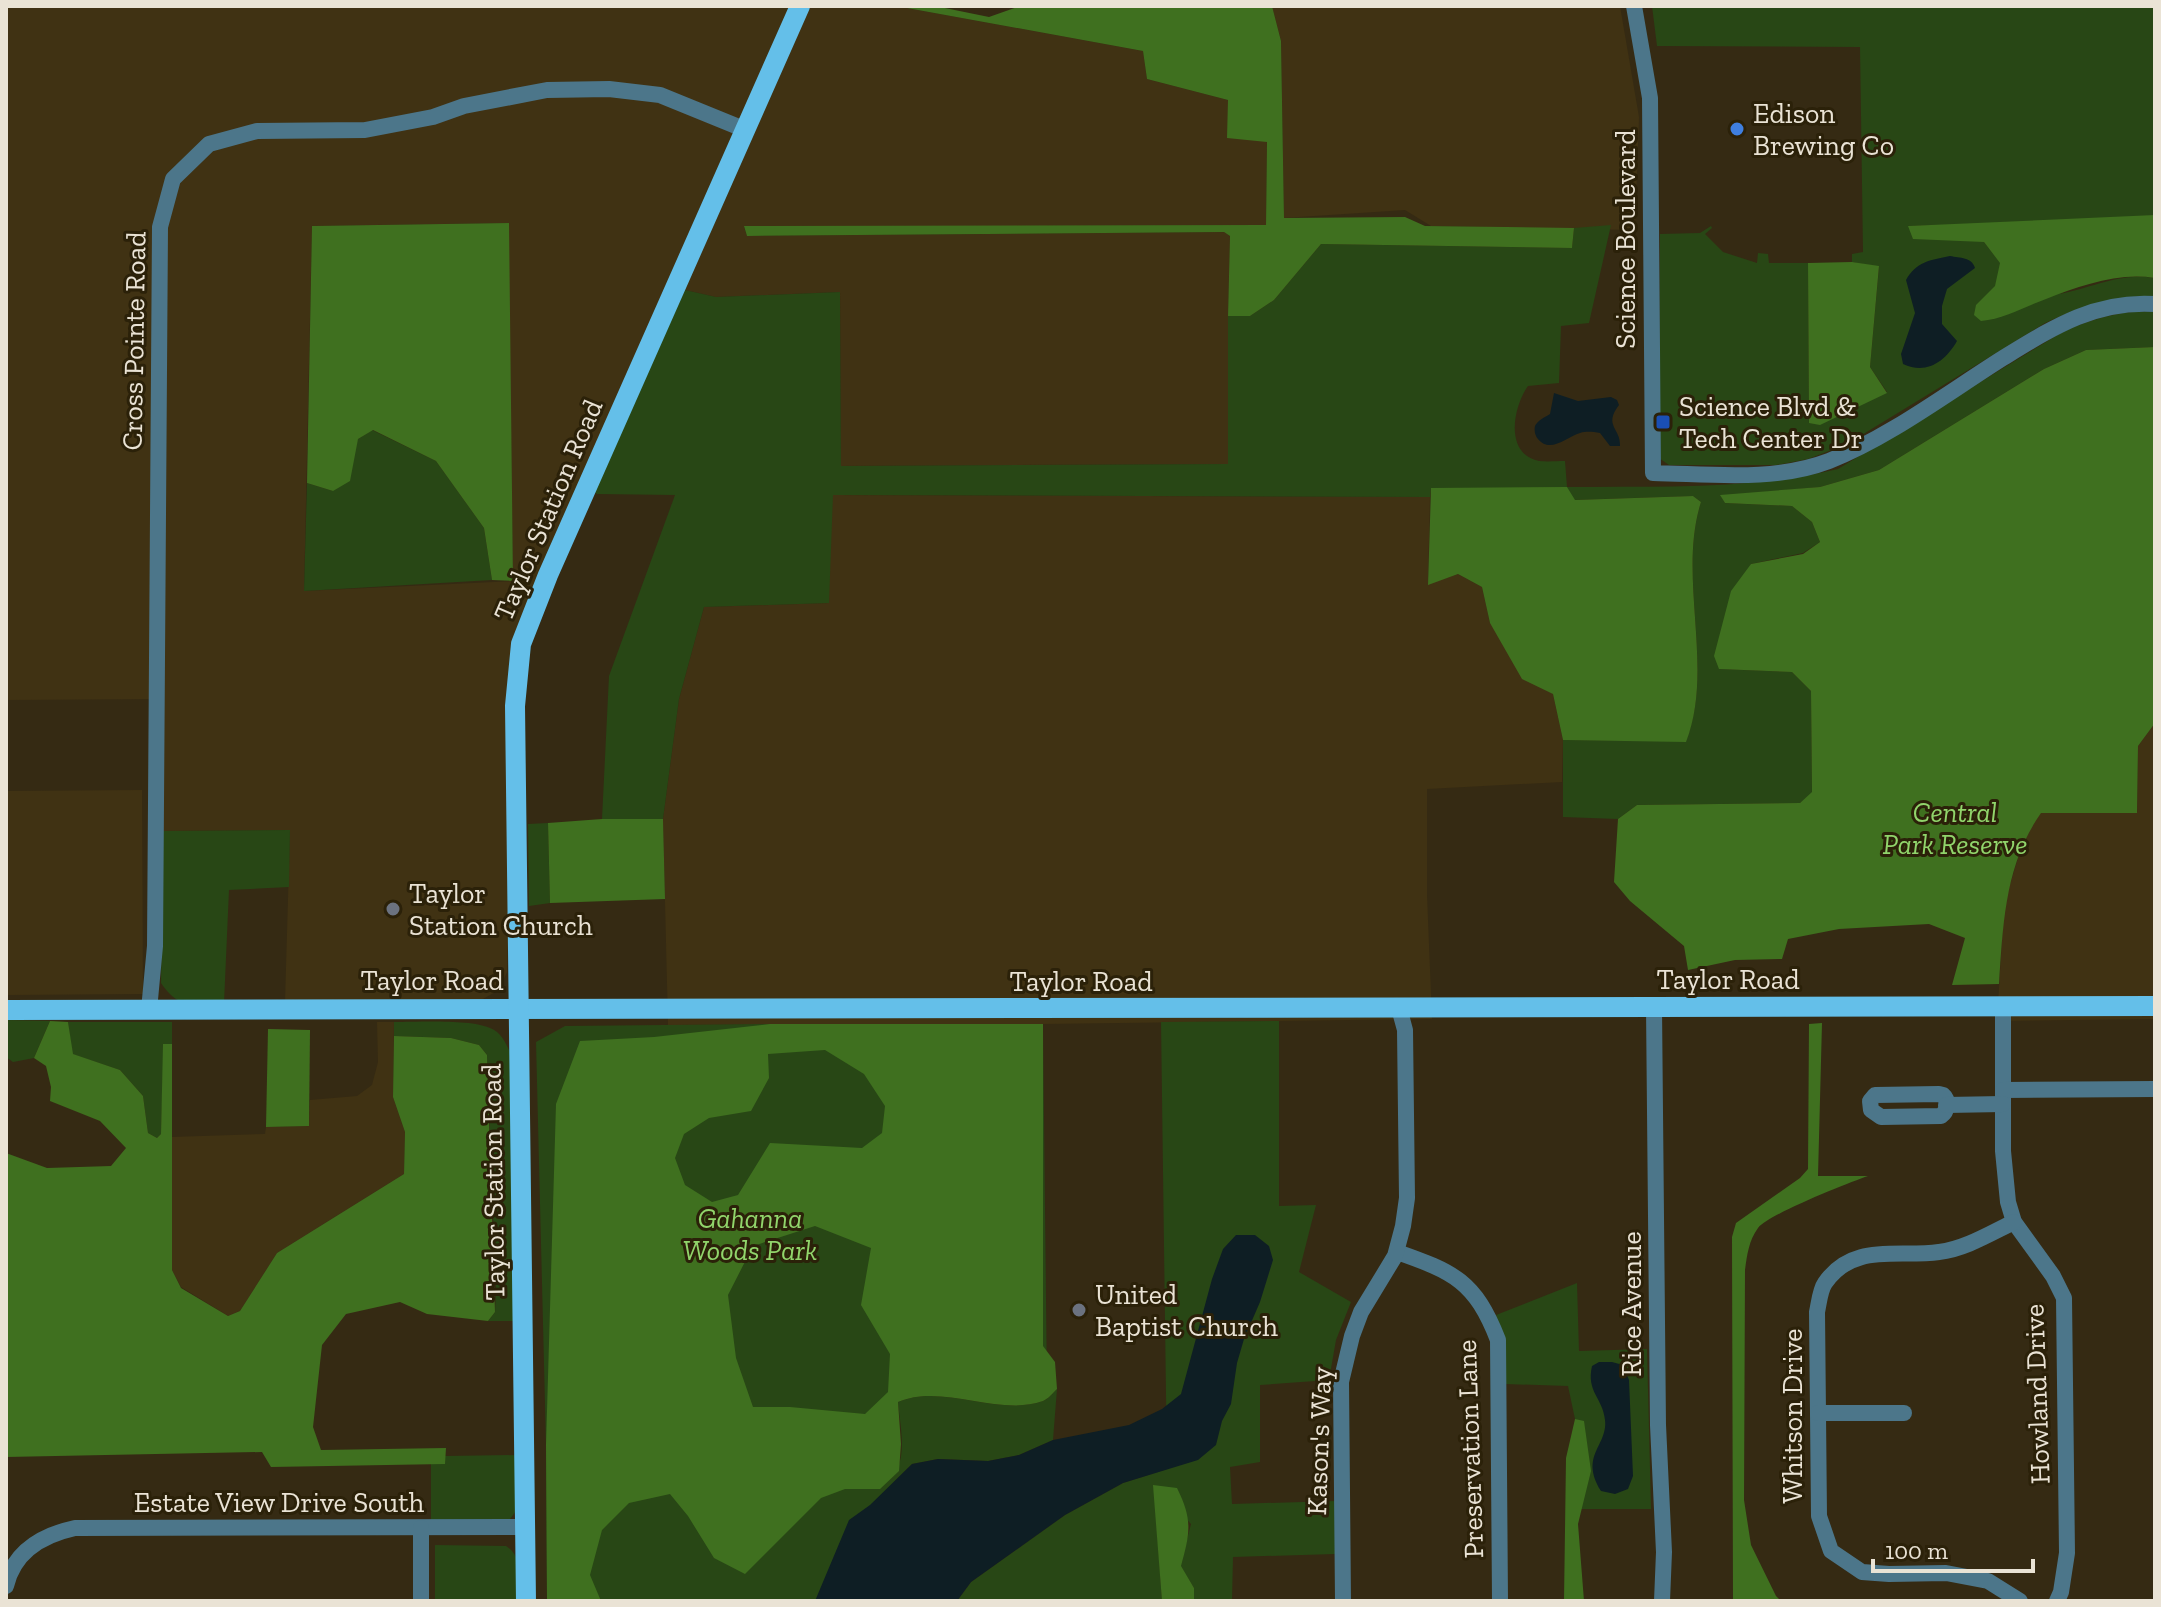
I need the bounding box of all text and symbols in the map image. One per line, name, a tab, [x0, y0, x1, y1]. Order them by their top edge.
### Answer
place label: Edison Brewing Co	[1753, 97, 1894, 162]
marker: Edison Brewing Co	[1728, 120, 1746, 138]
street label: Science Boulevard	[1609, 129, 1642, 349]
street label: Cross Pointe Road	[116, 231, 152, 451]
place label: Science Blvd & Tech Center Dr	[1679, 390, 1862, 455]
street label: Taylor Station Road	[487, 395, 609, 625]
marker: Science Blvd & Tech Center Dr	[1654, 413, 1672, 431]
park label: Central Park Reserve	[1883, 796, 2028, 861]
place label: Taylor Station Church	[409, 877, 593, 942]
marker: Taylor Station Church	[384, 900, 402, 918]
street label: Taylor Road	[1656, 963, 1800, 996]
street label: Taylor Road	[360, 964, 504, 997]
street label: Taylor Road	[1009, 965, 1153, 998]
street label: Taylor Station Road	[474, 1063, 512, 1301]
park label: Gahanna Woods Park	[683, 1202, 817, 1267]
street label: Rice Avenue	[1615, 1231, 1648, 1377]
place label: United Baptist Church	[1095, 1278, 1278, 1343]
marker: United Baptist Church	[1070, 1301, 1088, 1319]
street label: Howland Drive	[2017, 1303, 2057, 1485]
street label: Whitson Drive	[1776, 1328, 1809, 1504]
street label: Preservation Lane	[1450, 1339, 1490, 1559]
street label: Kason's Way	[1300, 1365, 1338, 1516]
street label: Estate View Drive South	[134, 1486, 425, 1519]
scale bar	[1873, 1523, 2033, 1573]
text: 100 m	[1885, 1536, 1948, 1565]

